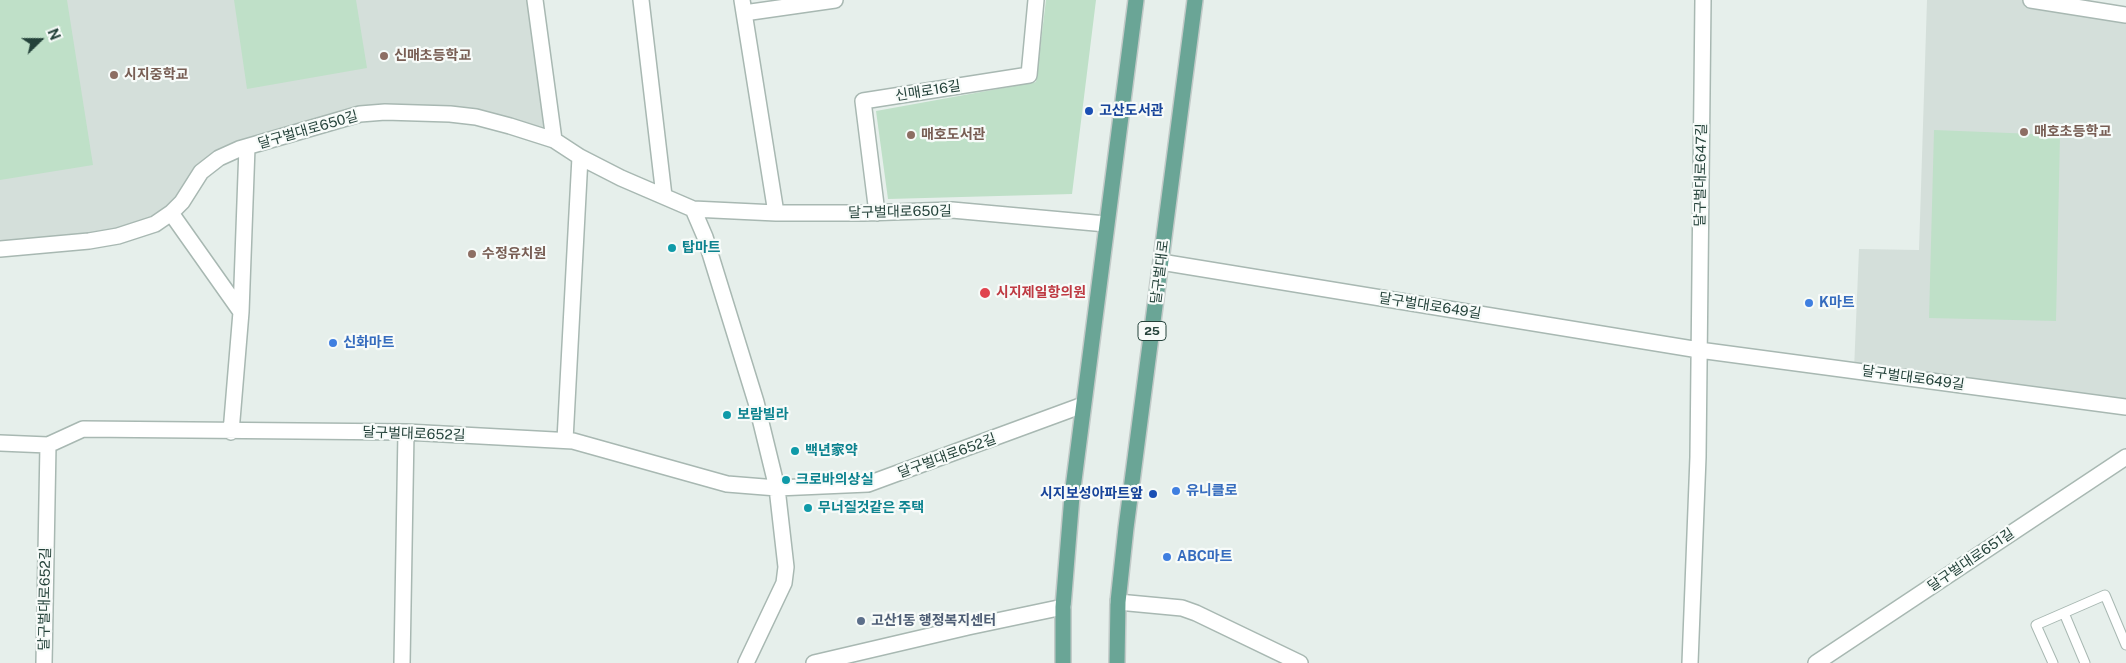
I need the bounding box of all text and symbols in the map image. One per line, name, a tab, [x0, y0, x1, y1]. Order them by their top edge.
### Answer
north arrow	[15, 15, 65, 65]
text: N	[44, 26, 63, 42]
place label: 신매초등학교	[394, 48, 471, 64]
marker: 신매초등학교	[378, 50, 390, 62]
place label: 시지중학교	[124, 67, 188, 83]
marker: 시지중학교	[108, 69, 120, 81]
street label: 신매로16길	[894, 78, 962, 104]
place label: 고산도서관	[1099, 103, 1163, 119]
marker: 고산도서관	[1083, 105, 1095, 117]
street label: 달구벌대로650길	[256, 108, 360, 152]
street label: 달구벌대로647길	[1692, 123, 1710, 227]
place label: 매호초등학교	[2034, 124, 2111, 140]
marker: 매호초등학교	[2018, 126, 2030, 138]
place label: 매호도서관	[921, 127, 985, 143]
marker: 매호도서관	[905, 129, 917, 141]
street label: 달구벌대로650길	[848, 203, 952, 221]
street label: 달구벌대로	[1148, 239, 1172, 305]
place label: 탑마트	[682, 240, 721, 256]
marker: 탑마트	[666, 242, 678, 254]
place label: 수정유치원	[482, 246, 546, 262]
marker: 수정유치원	[466, 248, 478, 260]
place label: 시지제일항의원	[996, 285, 1086, 301]
marker: 시지제일항의원	[978, 286, 992, 300]
street label: 달구벌대로649길	[1378, 290, 1482, 322]
place label: K마트	[1819, 295, 1855, 311]
marker: K마트	[1803, 297, 1815, 309]
road number: 25	[1138, 322, 1166, 341]
place label: 신화마트	[343, 335, 395, 351]
marker: 신화마트	[327, 337, 339, 349]
street label: 달구벌대로649길	[1861, 362, 1965, 394]
place label: 보람빌라	[737, 407, 789, 423]
marker: 보람빌라	[721, 409, 733, 421]
street label: 달구벌대로652길	[362, 424, 466, 444]
street label: 달구벌대로652길	[896, 430, 998, 482]
place label: 백년家약	[805, 443, 858, 459]
marker: 백년家약	[789, 445, 801, 457]
place label: 크로바의상실	[796, 472, 873, 488]
marker: 크로바의상실	[780, 474, 792, 486]
place label: 유니클로	[1186, 483, 1238, 499]
marker: 유니클로	[1170, 485, 1182, 497]
place label: 시지보성아파트앞	[1040, 486, 1143, 502]
marker: 시지보성아파트앞	[1147, 488, 1159, 500]
place label: 무너질것같은 주택	[818, 500, 924, 516]
marker: 무너질것같은 주택	[802, 502, 814, 514]
street label: 달구벌대로651길	[1925, 525, 2017, 595]
street label: 달구벌대로652길	[36, 547, 54, 651]
place label: ABC마트	[1177, 549, 1233, 565]
marker: ABC마트	[1161, 551, 1173, 563]
place label: 고산1동 행정복지센터	[871, 613, 996, 629]
marker: 고산1동 행정복지센터	[855, 615, 867, 627]

